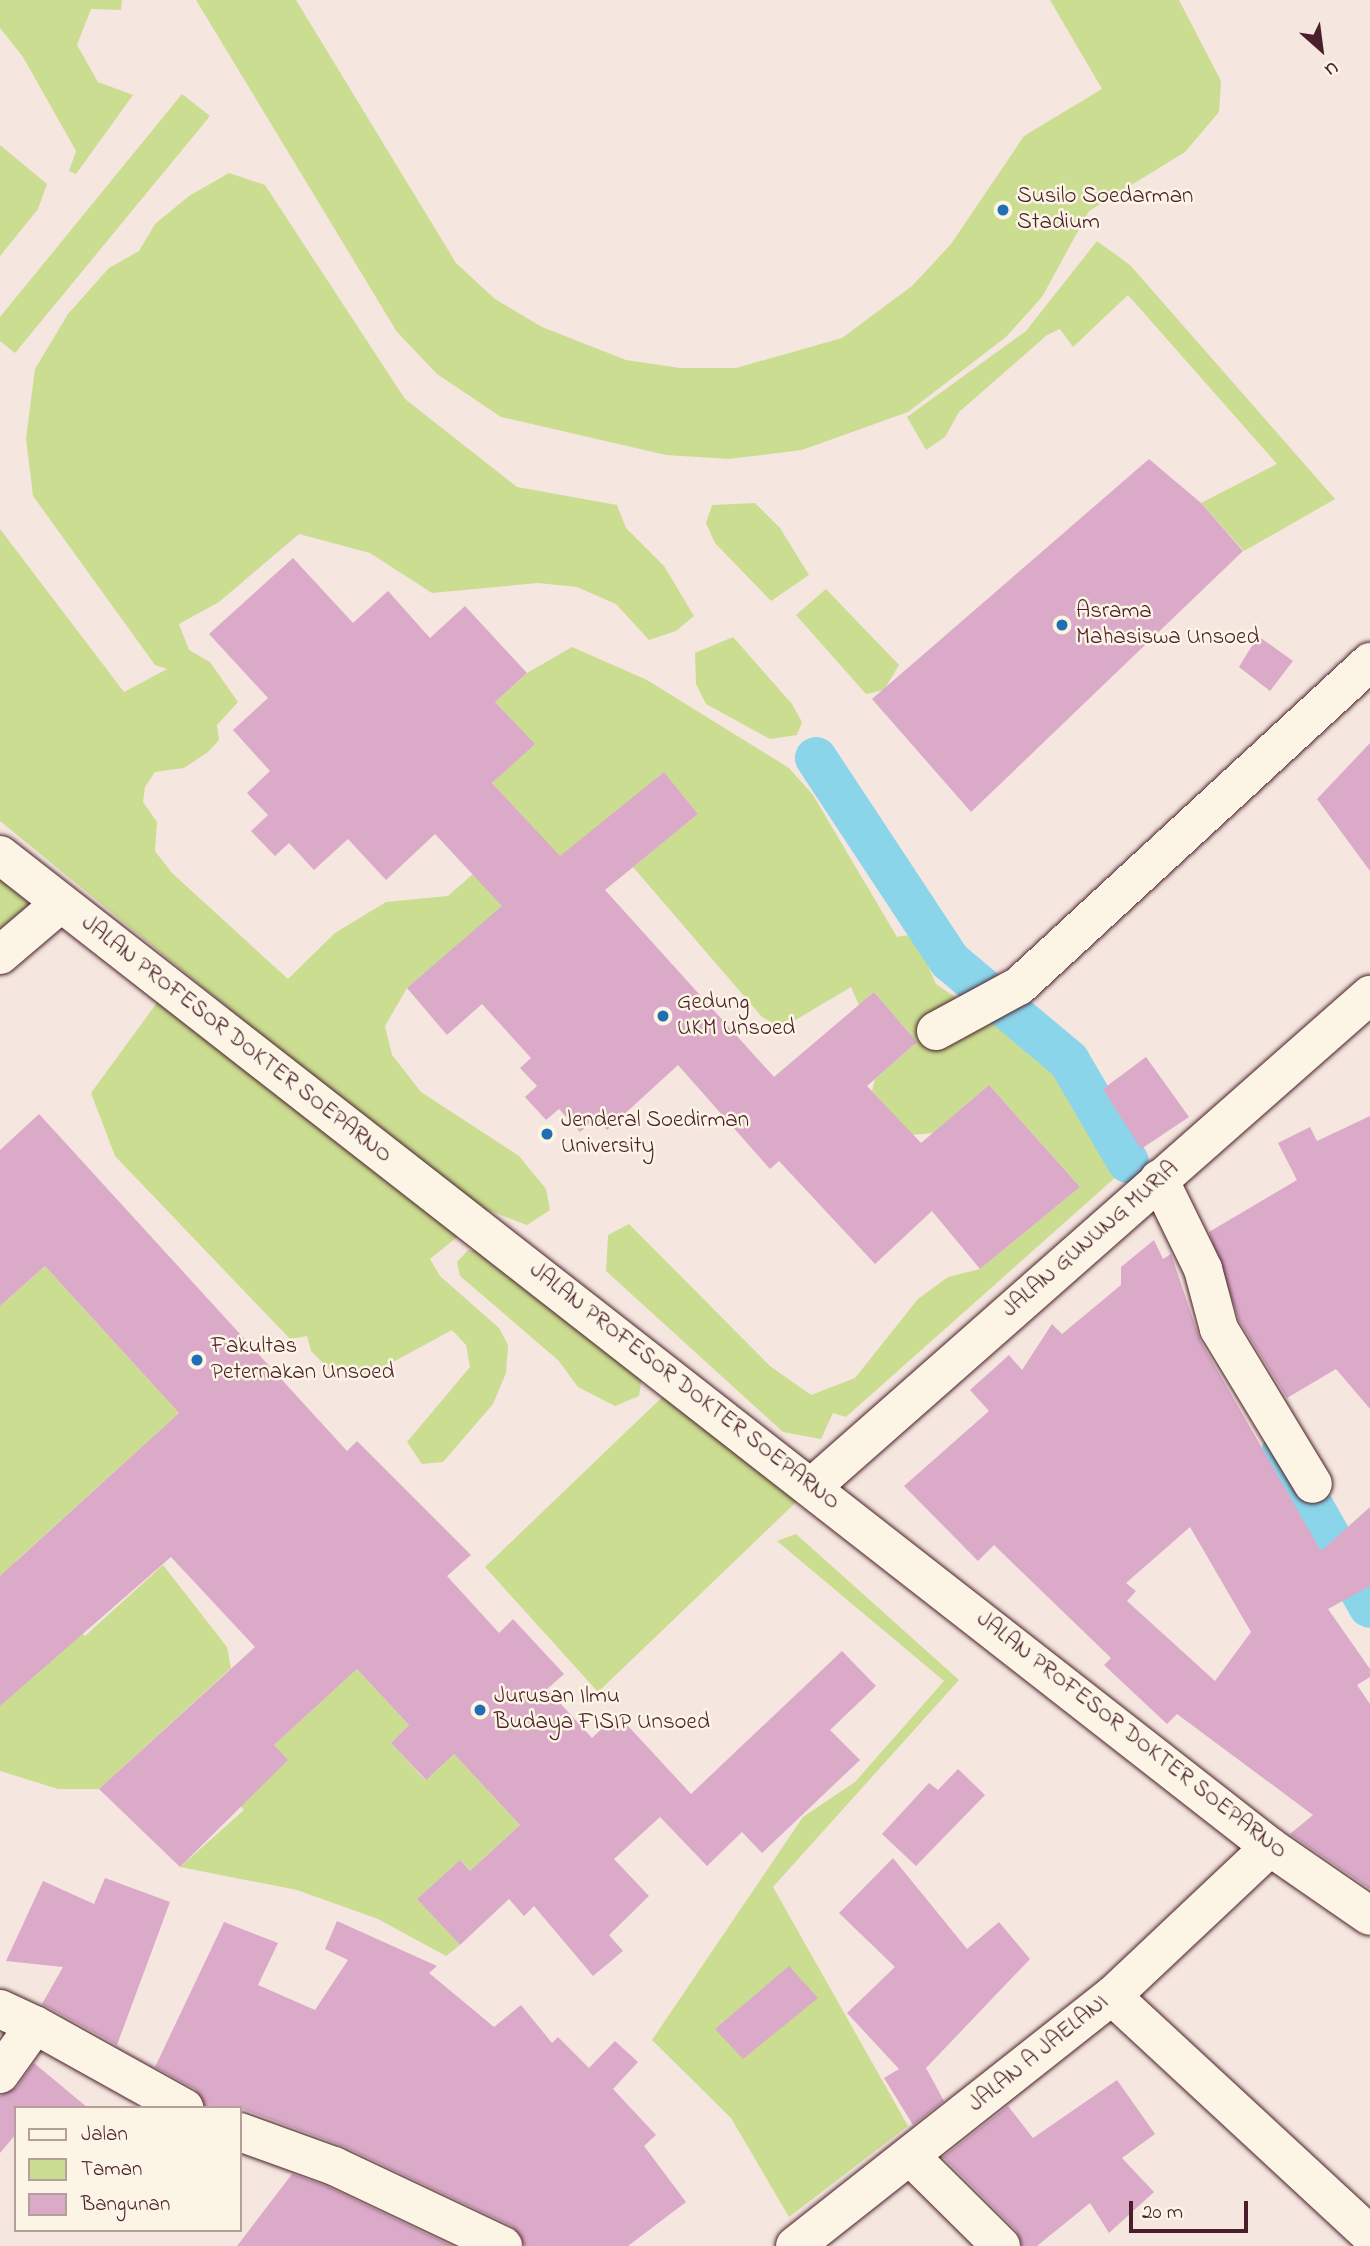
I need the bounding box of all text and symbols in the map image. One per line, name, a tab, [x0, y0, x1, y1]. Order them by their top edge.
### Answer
north arrow	[1286, 14, 1356, 84]
text: U	[1319, 53, 1343, 83]
place label: Susilo Soedarman Stadium	[1017, 183, 1193, 237]
marker: Susilo Soedarman Stadium	[995, 202, 1011, 218]
place label: Asrama Mahasiswa Unsoed	[1076, 598, 1259, 652]
marker: Asrama Mahasiswa Unsoed	[1054, 617, 1070, 633]
street label: JALAN PROFESOR DOKTER SOEPARNO	[75, 910, 397, 1170]
place label: Gedung UKM Unsoed	[677, 989, 795, 1043]
marker: Gedung UKM Unsoed	[655, 1008, 671, 1024]
place label: Jenderal Soedirman University	[561, 1107, 749, 1161]
marker: Jenderal Soedirman University	[539, 1126, 555, 1142]
street label: JALAN GUNUNG MURIA	[997, 1156, 1185, 1324]
street label: JALAN PROFESOR DOKTER SOEPARNO	[523, 1257, 845, 1517]
place label: Fakultas Peternakan Unsoed	[211, 1333, 395, 1387]
marker: Fakultas Peternakan Unsoed	[189, 1352, 205, 1368]
street label: JALAN PROFESOR DOKTER SOEPARNO	[970, 1606, 1292, 1866]
place label: Jurusan Ilmu Budaya FISIP Unsoed	[494, 1683, 710, 1737]
marker: Jurusan Ilmu Budaya FISIP Unsoed	[472, 1702, 488, 1718]
street label: JALAN A JAELANI	[963, 1989, 1115, 2119]
legend	[14, 2106, 242, 2232]
text: Jalan	[81, 2120, 128, 2150]
text: Taman	[81, 2155, 142, 2185]
scale bar	[1132, 2186, 1251, 2230]
text: Bangunan	[81, 2190, 170, 2220]
text: 20 m	[1142, 2198, 1183, 2228]

